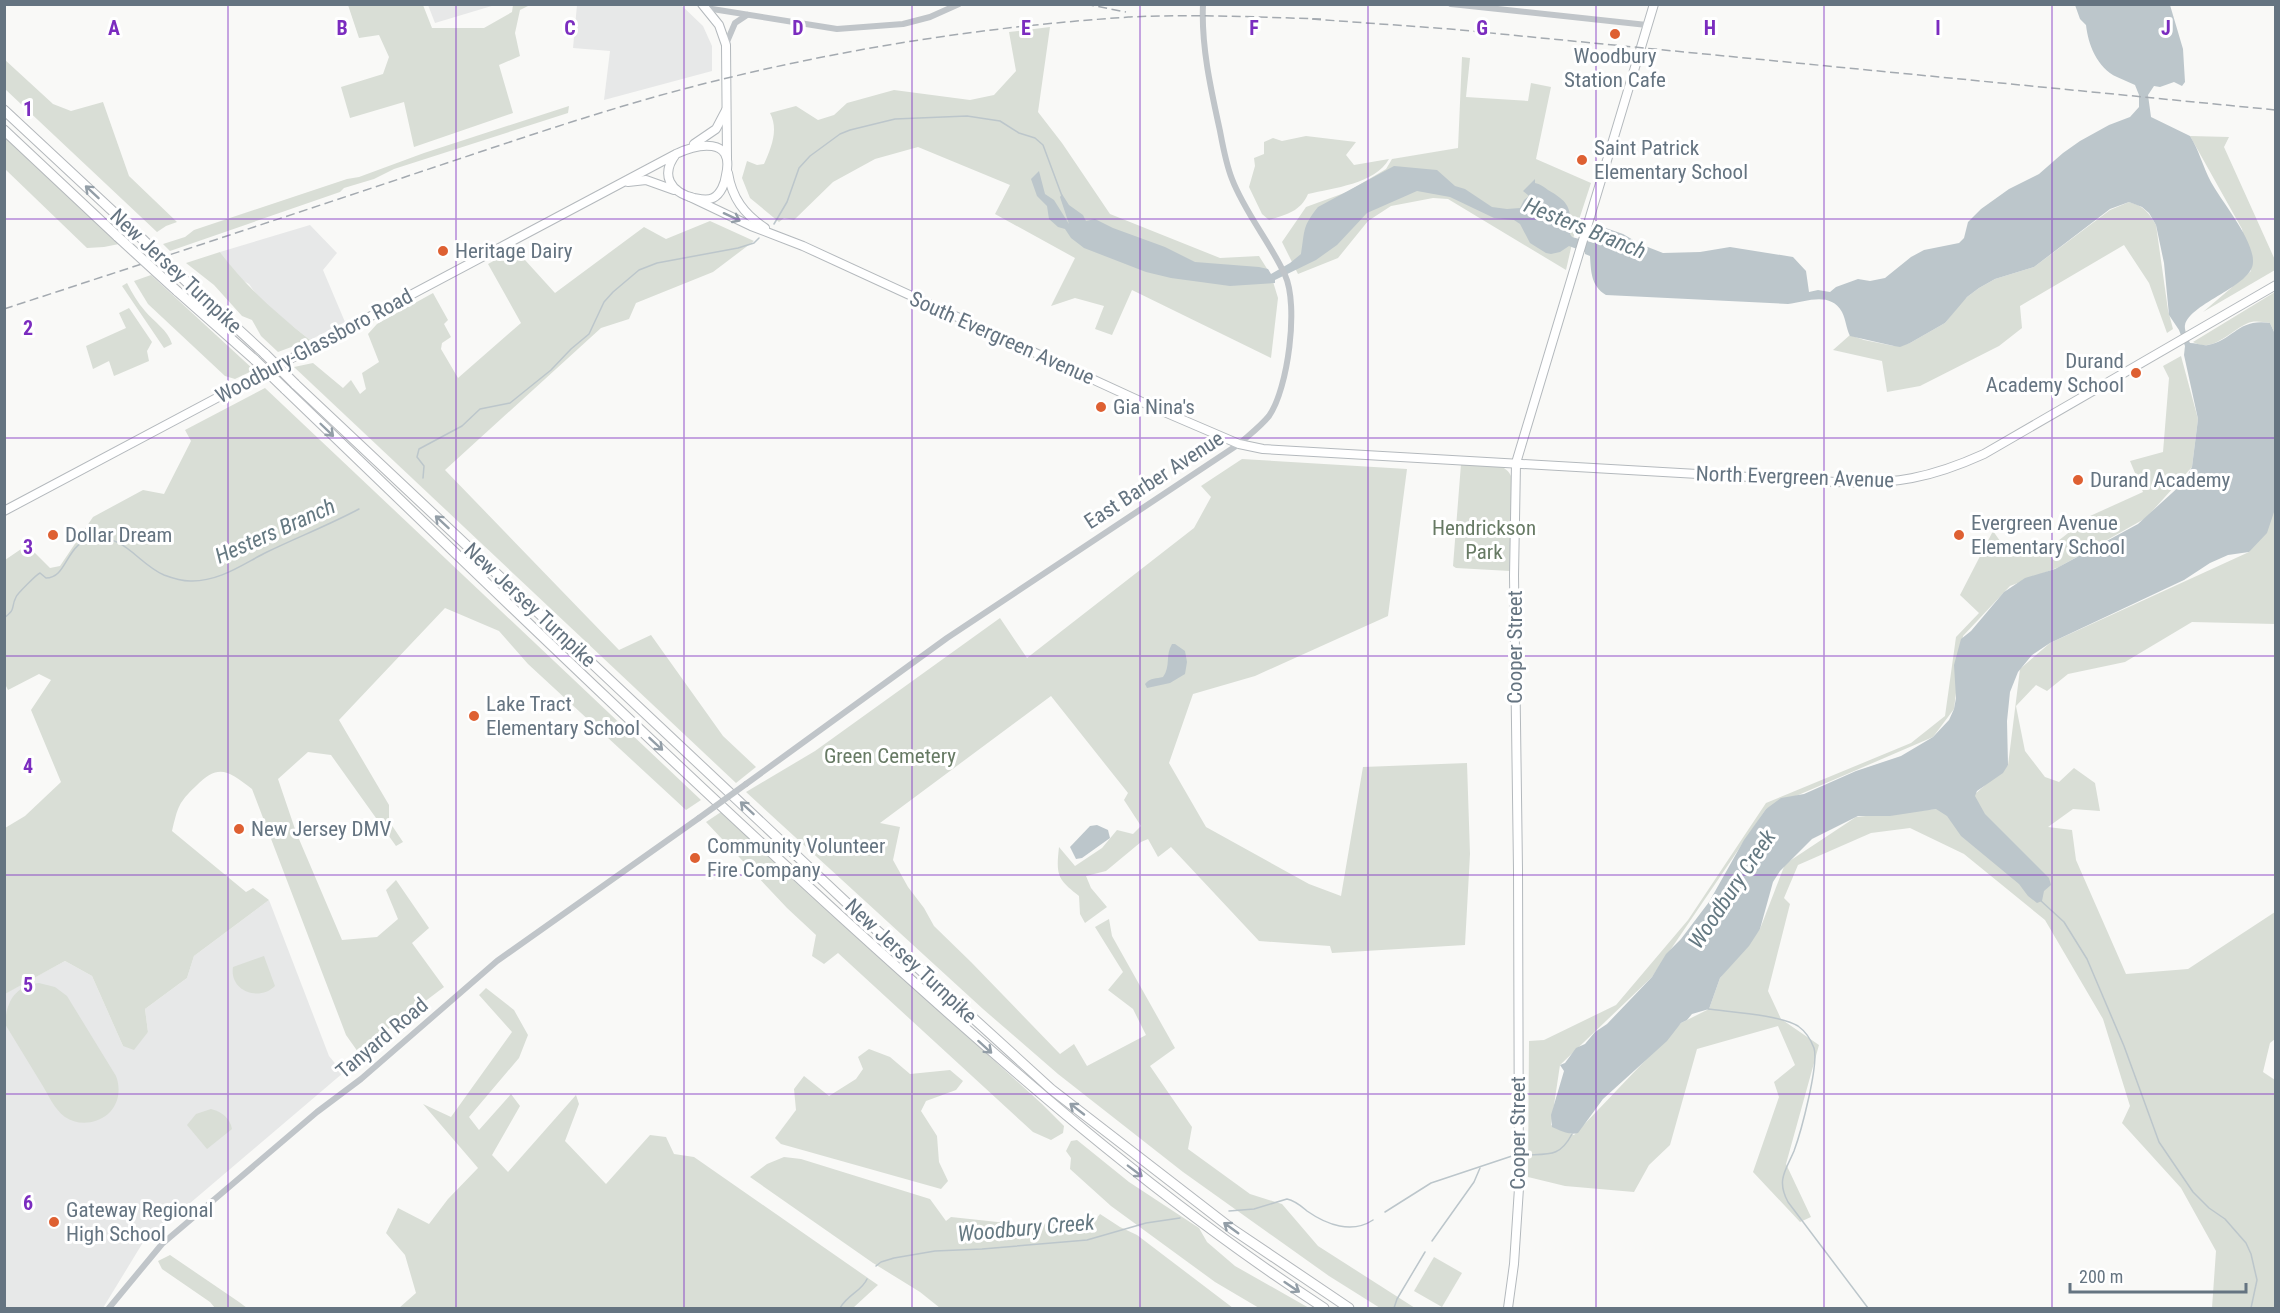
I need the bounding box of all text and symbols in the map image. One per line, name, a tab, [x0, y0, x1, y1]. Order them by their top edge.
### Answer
text: A	[108, 16, 120, 40]
text: B	[336, 16, 348, 40]
text: C	[564, 16, 576, 40]
text: D	[792, 16, 804, 40]
text: E	[1021, 16, 1031, 40]
text: F	[1249, 16, 1259, 40]
text: G	[1476, 16, 1488, 40]
text: H	[1704, 16, 1716, 40]
text: I	[1935, 16, 1941, 40]
text: J	[2161, 16, 2171, 40]
marker: Woodbury Station Cafe	[1608, 27, 1622, 41]
place label: Woodbury Station Cafe	[1564, 44, 1666, 92]
text: 1	[23, 97, 33, 121]
place label: Saint Patrick Elementary School	[1594, 136, 1748, 184]
marker: Saint Patrick Elementary School	[1575, 153, 1589, 167]
one-way arrow	[85, 185, 100, 199]
water label: Hesters Branch	[1521, 192, 1649, 264]
street label: New Jersey Turnpike	[105, 204, 247, 338]
one-way arrow	[723, 212, 741, 224]
place label: Heritage Dairy	[455, 239, 573, 263]
marker: Heritage Dairy	[436, 244, 450, 258]
street label: Woodbury-Glassboro Road	[212, 284, 416, 408]
street label: South Evergreen Avenue	[906, 286, 1098, 390]
text: 2	[23, 316, 33, 340]
place label: Durand Academy School	[1986, 349, 2124, 397]
marker: Durand Academy School	[2129, 366, 2143, 380]
place label: Gia Nina's	[1113, 395, 1195, 419]
marker: Gia Nina's	[1094, 400, 1108, 414]
one-way arrow	[320, 422, 335, 437]
street label: East Barber Avenue	[1080, 426, 1228, 534]
street label: North Evergreen Avenue	[1695, 462, 1895, 492]
place label: Durand Academy	[2090, 468, 2231, 492]
marker: Durand Academy	[2071, 473, 2085, 487]
water label: Hesters Branch	[211, 493, 339, 569]
place label: Evergreen Avenue Elementary School	[1971, 511, 2125, 559]
one-way arrow	[434, 515, 449, 530]
park label: Hendrickson Park	[1432, 516, 1536, 564]
place label: Dollar Dream	[65, 523, 172, 547]
marker: Dollar Dream	[46, 528, 60, 542]
marker: Evergreen Avenue Elementary School	[1952, 528, 1966, 542]
text: 3	[23, 535, 33, 559]
street label: New Jersey Turnpike	[459, 538, 601, 672]
street label: Cooper Street	[1503, 590, 1527, 704]
place label: Lake Tract Elementary School	[486, 692, 640, 740]
marker: Lake Tract Elementary School	[467, 709, 481, 723]
one-way arrow	[648, 737, 663, 752]
park label: Green Cemetery	[824, 744, 956, 768]
text: 4	[23, 754, 33, 778]
one-way arrow	[740, 801, 755, 815]
place label: New Jersey DMV	[251, 817, 391, 841]
marker: New Jersey DMV	[232, 822, 246, 836]
water label: Woodbury Creek	[1683, 825, 1781, 953]
place label: Community Volunteer Fire Company	[707, 834, 885, 882]
marker: Community Volunteer Fire Company	[688, 851, 702, 865]
street label: New Jersey Turnpike	[840, 894, 982, 1028]
text: 5	[23, 973, 33, 997]
street label: Tanyard Road	[331, 993, 433, 1083]
one-way arrow	[977, 1040, 992, 1054]
street label: Cooper Street	[1506, 1076, 1530, 1190]
one-way arrow	[1069, 1103, 1085, 1116]
one-way arrow	[1127, 1165, 1143, 1178]
text: 6	[23, 1191, 33, 1215]
place label: Gateway Regional High School	[66, 1198, 213, 1246]
water label: Woodbury Creek	[956, 1210, 1096, 1246]
marker: Gateway Regional High School	[47, 1215, 61, 1229]
one-way arrow	[1224, 1222, 1240, 1235]
scale bar	[2070, 1256, 2246, 1294]
text: 200 m	[2079, 1266, 2123, 1287]
one-way arrow	[1283, 1281, 1299, 1293]

